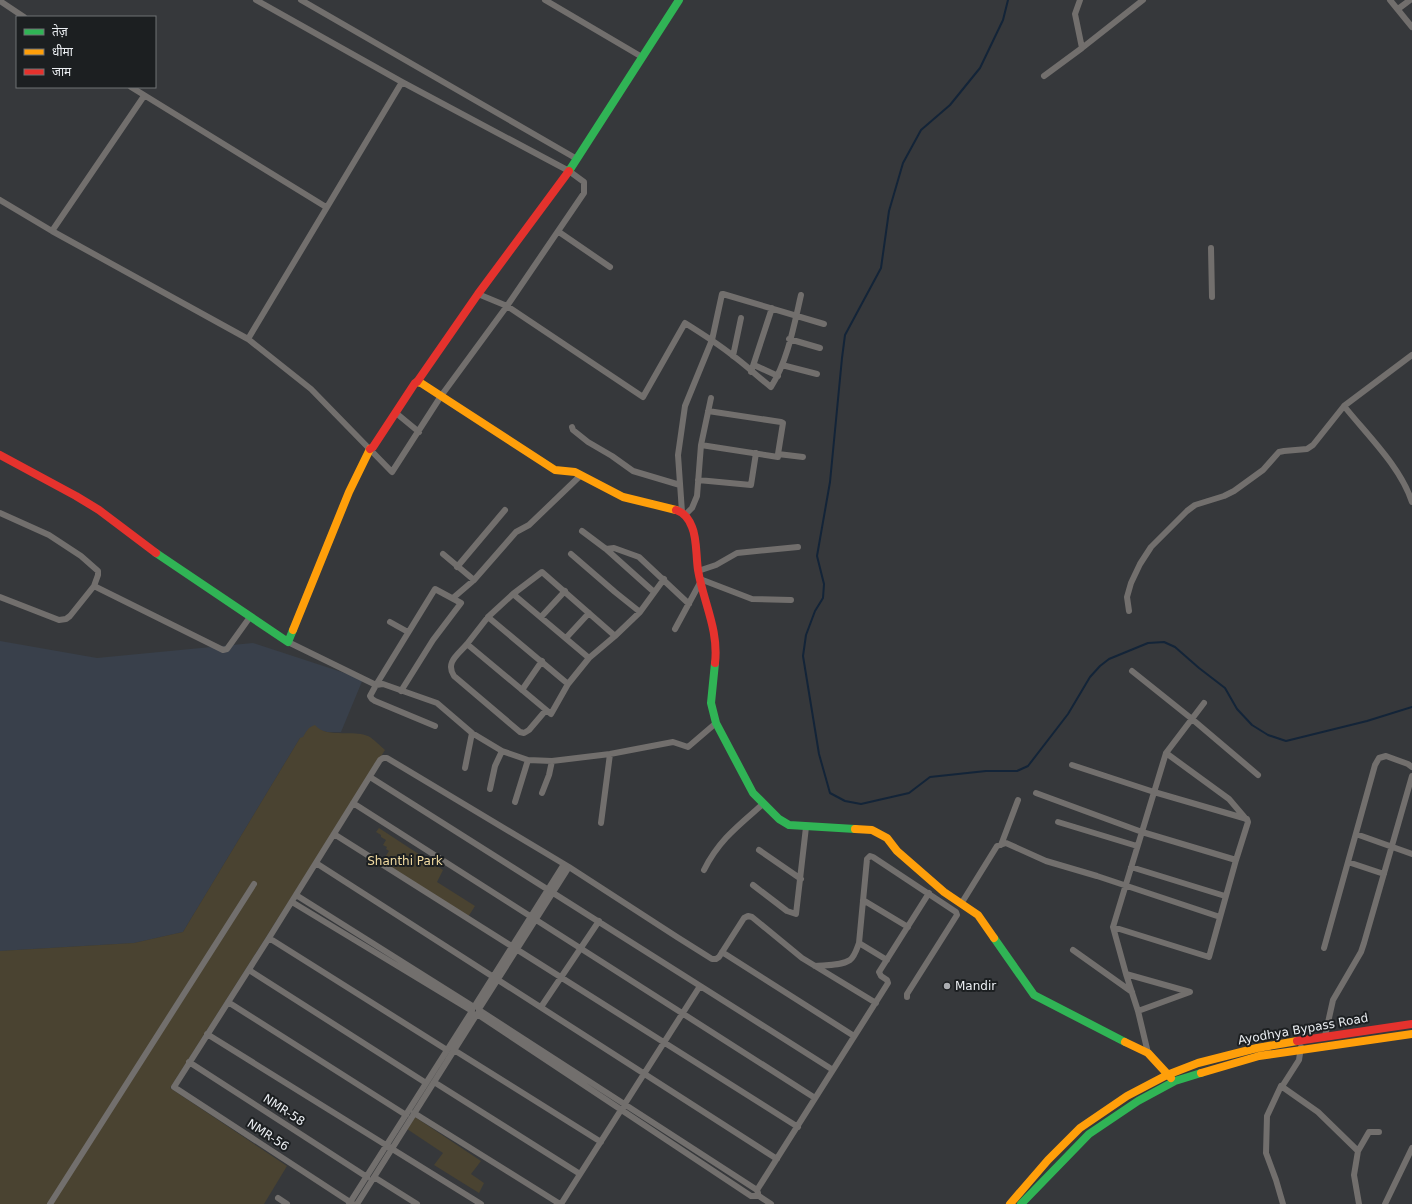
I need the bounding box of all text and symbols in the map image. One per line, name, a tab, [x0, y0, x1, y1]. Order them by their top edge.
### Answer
legend	[16, 16, 156, 88]
text: तेज़	[52, 24, 69, 39]
text: धीमा	[52, 44, 74, 59]
text: जाम	[52, 65, 72, 79]
park label: Shanthi Park	[367, 854, 443, 868]
place label: Mandir	[955, 979, 996, 993]
marker: Mandir	[942, 981, 952, 991]
street label: Ayodhya Bypass Road	[1237, 1011, 1369, 1047]
street label: NMR-58	[261, 1091, 307, 1129]
street label: NMR-56	[245, 1116, 291, 1154]

